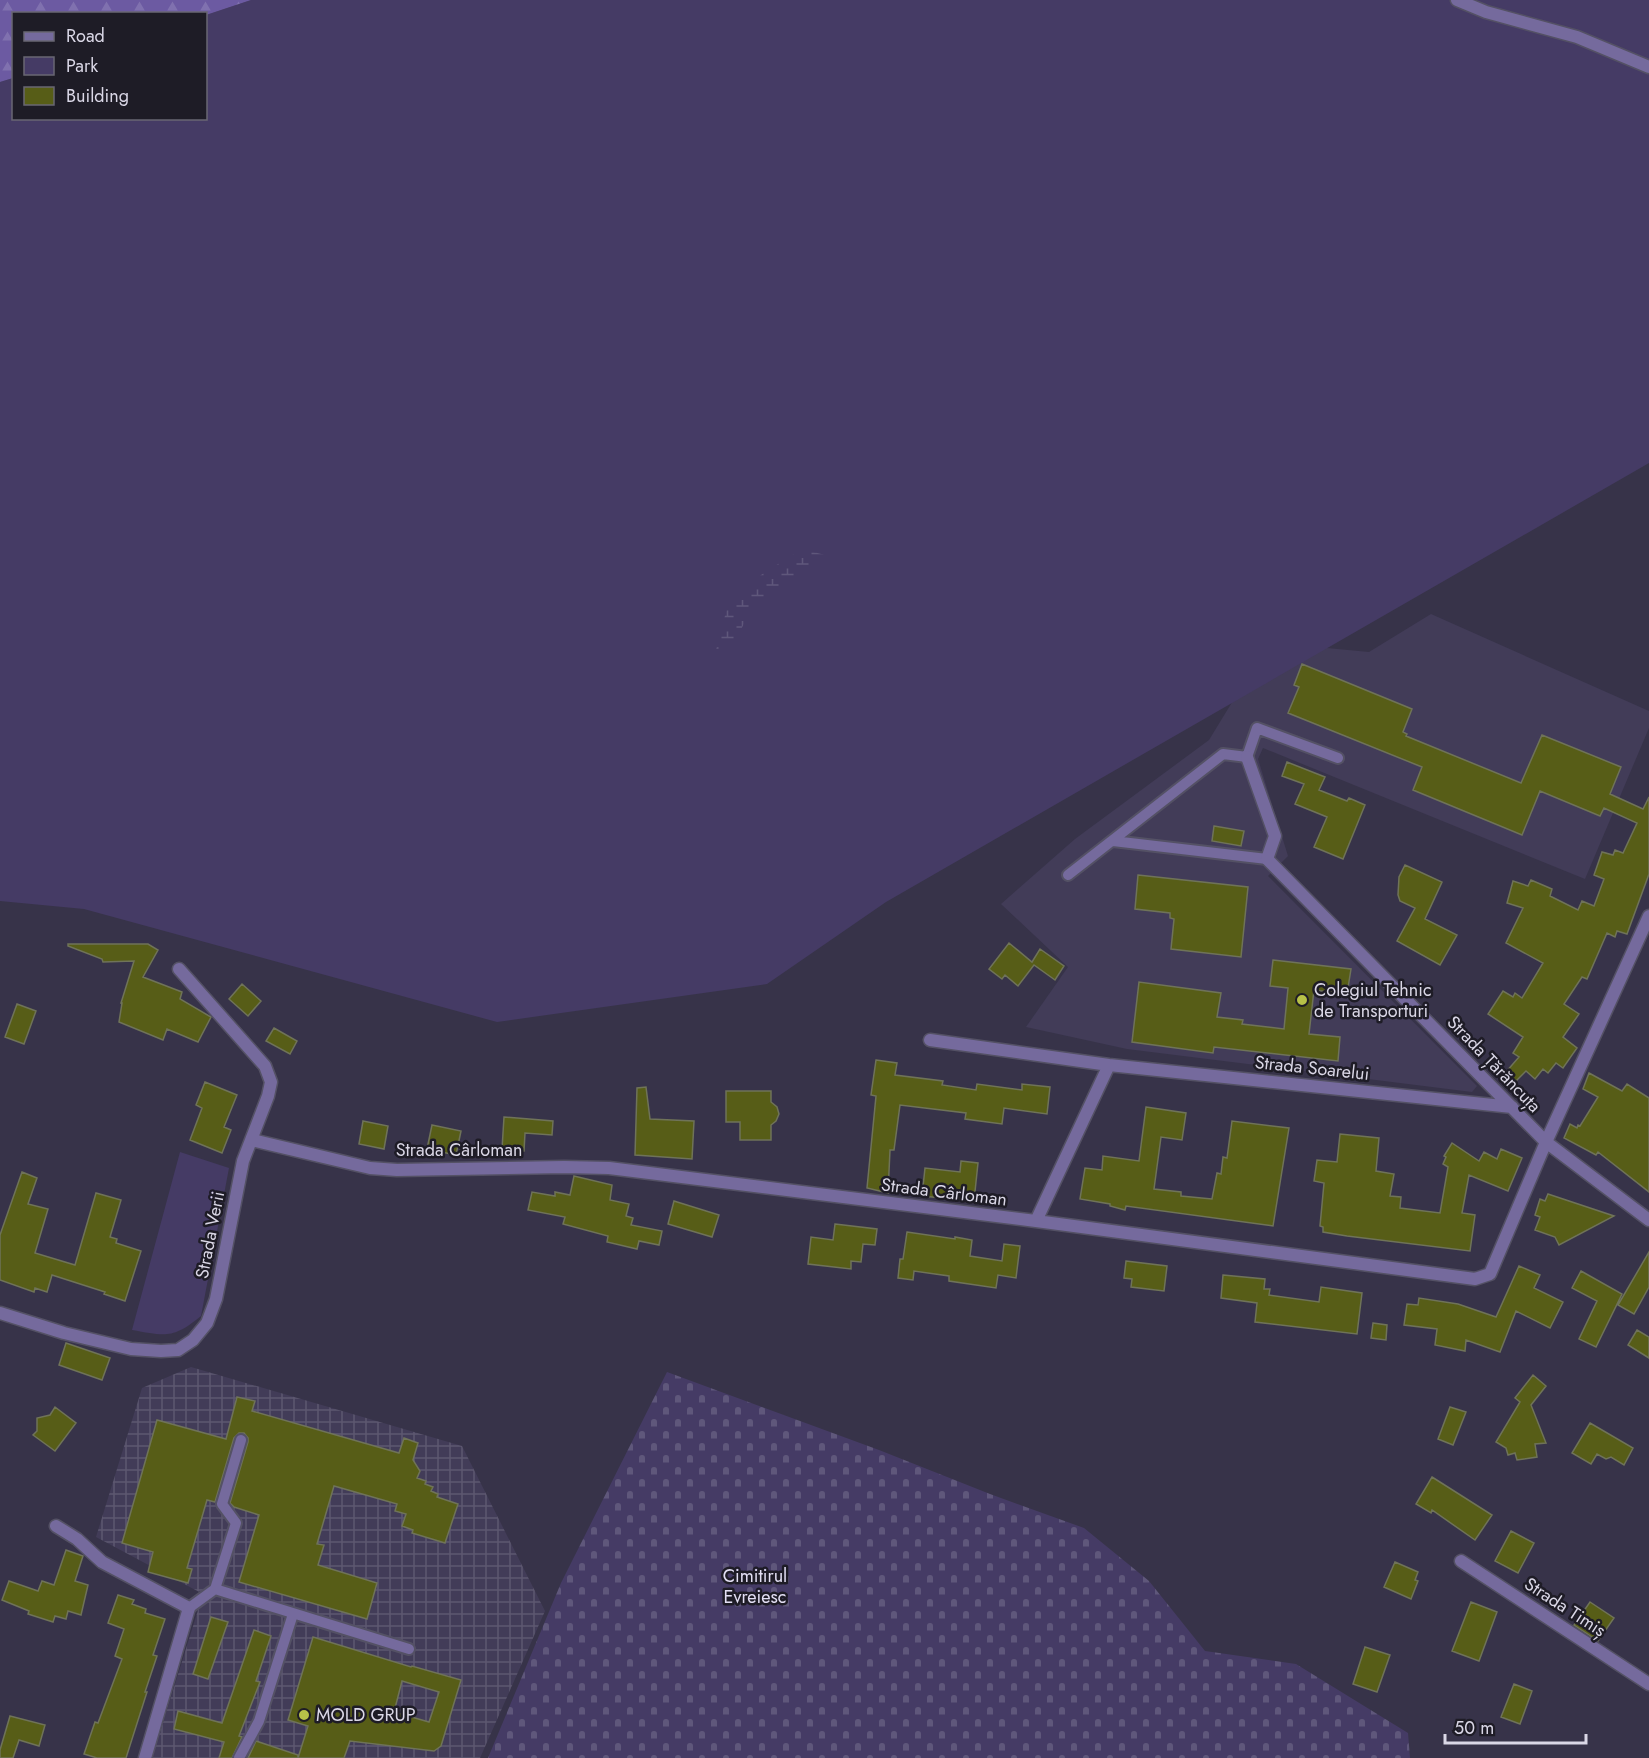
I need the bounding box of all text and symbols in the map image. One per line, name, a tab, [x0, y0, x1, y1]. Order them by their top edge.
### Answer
legend	[12, 12, 207, 120]
text: Road	[66, 23, 105, 49]
text: Park	[66, 53, 98, 79]
text: Building	[66, 83, 129, 109]
place label: Colegiul Tehnic de Transporturi	[1314, 977, 1432, 1024]
marker: Colegiul Tehnic de Transporturi	[1295, 993, 1309, 1007]
street label: Strada Țărăncuța	[1441, 1010, 1547, 1118]
street label: Strada Soarelui	[1253, 1049, 1371, 1087]
street label: Strada Cârloman	[396, 1137, 522, 1163]
street label: Strada Cârloman	[880, 1171, 1008, 1213]
street label: Strada Verii	[189, 1189, 231, 1281]
park label: Cimitirul Evreiesc	[723, 1563, 787, 1610]
street label: Strada Timiș	[1519, 1571, 1611, 1643]
place label: MOLD GRUP	[316, 1702, 416, 1728]
scale bar	[1445, 1707, 1586, 1745]
marker: MOLD GRUP	[297, 1708, 311, 1722]
text: 50 m	[1454, 1715, 1494, 1741]

